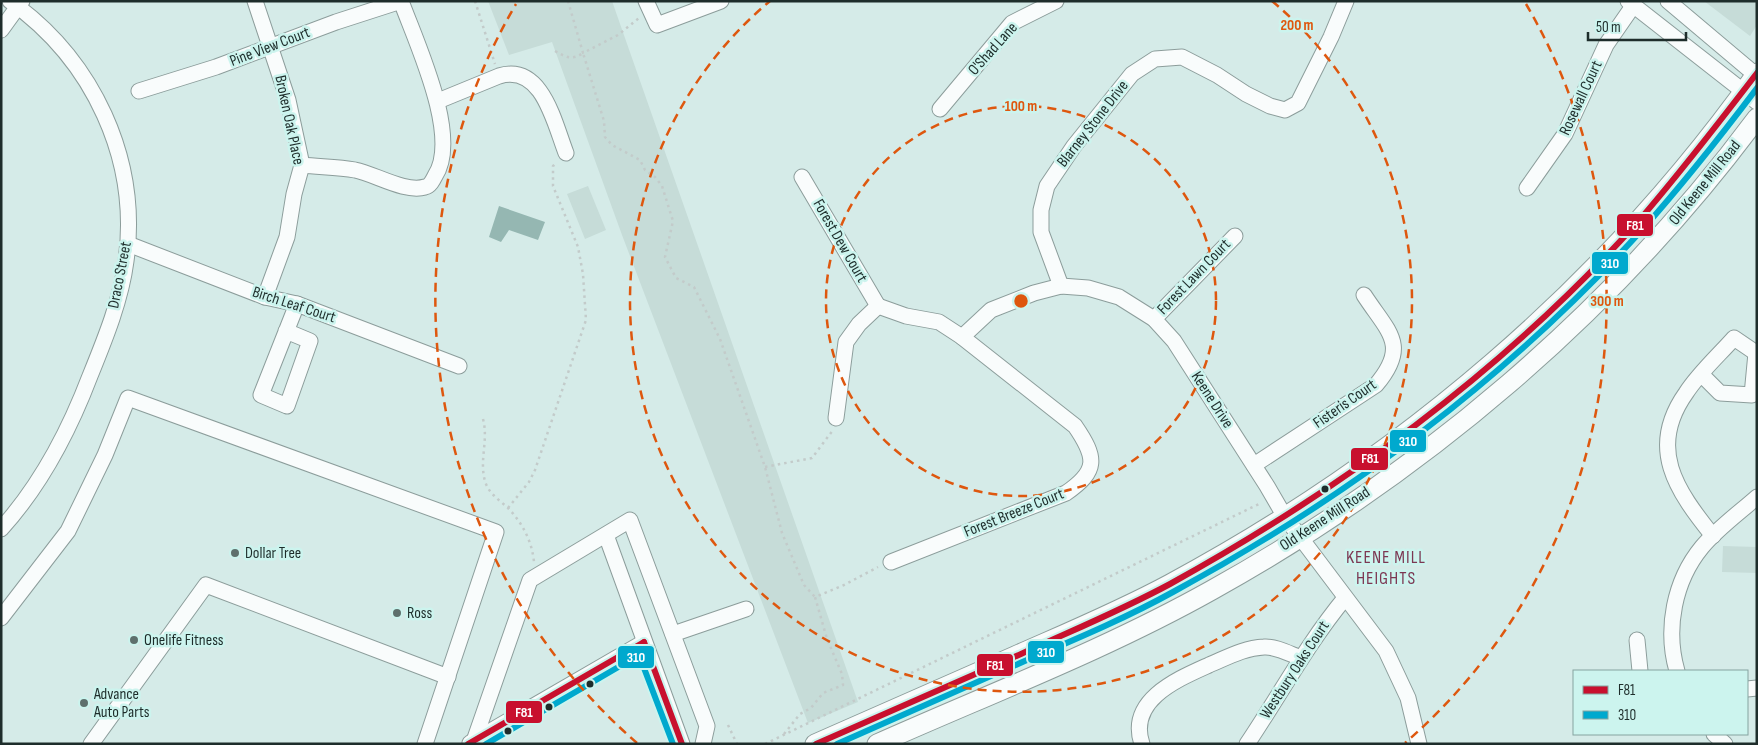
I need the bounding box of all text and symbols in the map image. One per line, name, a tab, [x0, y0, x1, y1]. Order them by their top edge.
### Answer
scale bar	[1588, 10, 1686, 42]
text: 200 m	[1280, 16, 1314, 35]
text: 50 m	[1596, 18, 1621, 37]
street label: O'Shad Lane	[964, 19, 1022, 79]
street label: Pine View Court	[227, 23, 313, 71]
street label: Rosewall Court	[1555, 58, 1607, 138]
street label: Broken Oak Place	[270, 74, 308, 166]
street label: Blarney Stone Drive	[1053, 77, 1133, 171]
text: 100 m	[1005, 97, 1037, 116]
street label: Old Keene Mill Road	[1665, 137, 1745, 229]
street label: Forest Dew Court	[809, 196, 871, 286]
line badge: F81	[1616, 213, 1654, 237]
text: F81	[1626, 217, 1644, 234]
street label: Forest Lawn Court	[1153, 235, 1235, 319]
street label: Draco Street	[104, 240, 136, 310]
line badge: 310	[1591, 251, 1629, 275]
text: 310	[1601, 255, 1620, 272]
street label: Birch Leaf Court	[250, 283, 338, 327]
centre of rings	[1012, 292, 1030, 310]
text: 300 m	[1590, 292, 1624, 311]
street label: Keene Drive	[1187, 368, 1237, 432]
street label: Fisteris Court	[1310, 375, 1380, 433]
line badge: 310	[1389, 429, 1427, 453]
text: 310	[1399, 433, 1418, 450]
line badge: F81	[1350, 447, 1389, 471]
text: F81	[1361, 450, 1379, 467]
street label: Old Keene Mill Road	[1276, 483, 1374, 555]
street label: Forest Breeze Court	[961, 484, 1067, 542]
unlabelled marker	[1320, 484, 1330, 494]
place label: Dollar Tree	[245, 544, 301, 563]
marker: Dollar Tree	[229, 547, 241, 559]
district label: KEENE MILL HEIGHTS	[1346, 547, 1426, 589]
place label: Ross	[407, 604, 432, 623]
marker: Ross	[391, 607, 403, 619]
street label: Westbury Oaks Court	[1256, 617, 1334, 722]
place label: Onelife Fitness	[144, 631, 224, 650]
marker: Onelife Fitness	[128, 634, 140, 646]
line badge: 310	[1027, 640, 1065, 664]
text: 310	[1037, 644, 1056, 661]
line badge: 310	[617, 645, 655, 669]
text: 310	[627, 649, 646, 666]
line badge: F81	[976, 653, 1014, 677]
text: F81	[986, 657, 1004, 674]
legend	[1573, 670, 1748, 735]
unlabelled marker	[585, 679, 595, 689]
text: F81	[1618, 681, 1636, 700]
place label: Advance Auto Parts	[93, 685, 150, 722]
marker: Advance Auto Parts	[78, 697, 90, 709]
line badge: F81	[505, 700, 543, 724]
unlabelled marker	[544, 702, 554, 712]
text: F81	[515, 704, 533, 721]
text: 310	[1618, 706, 1636, 725]
unlabelled marker	[503, 726, 513, 736]

